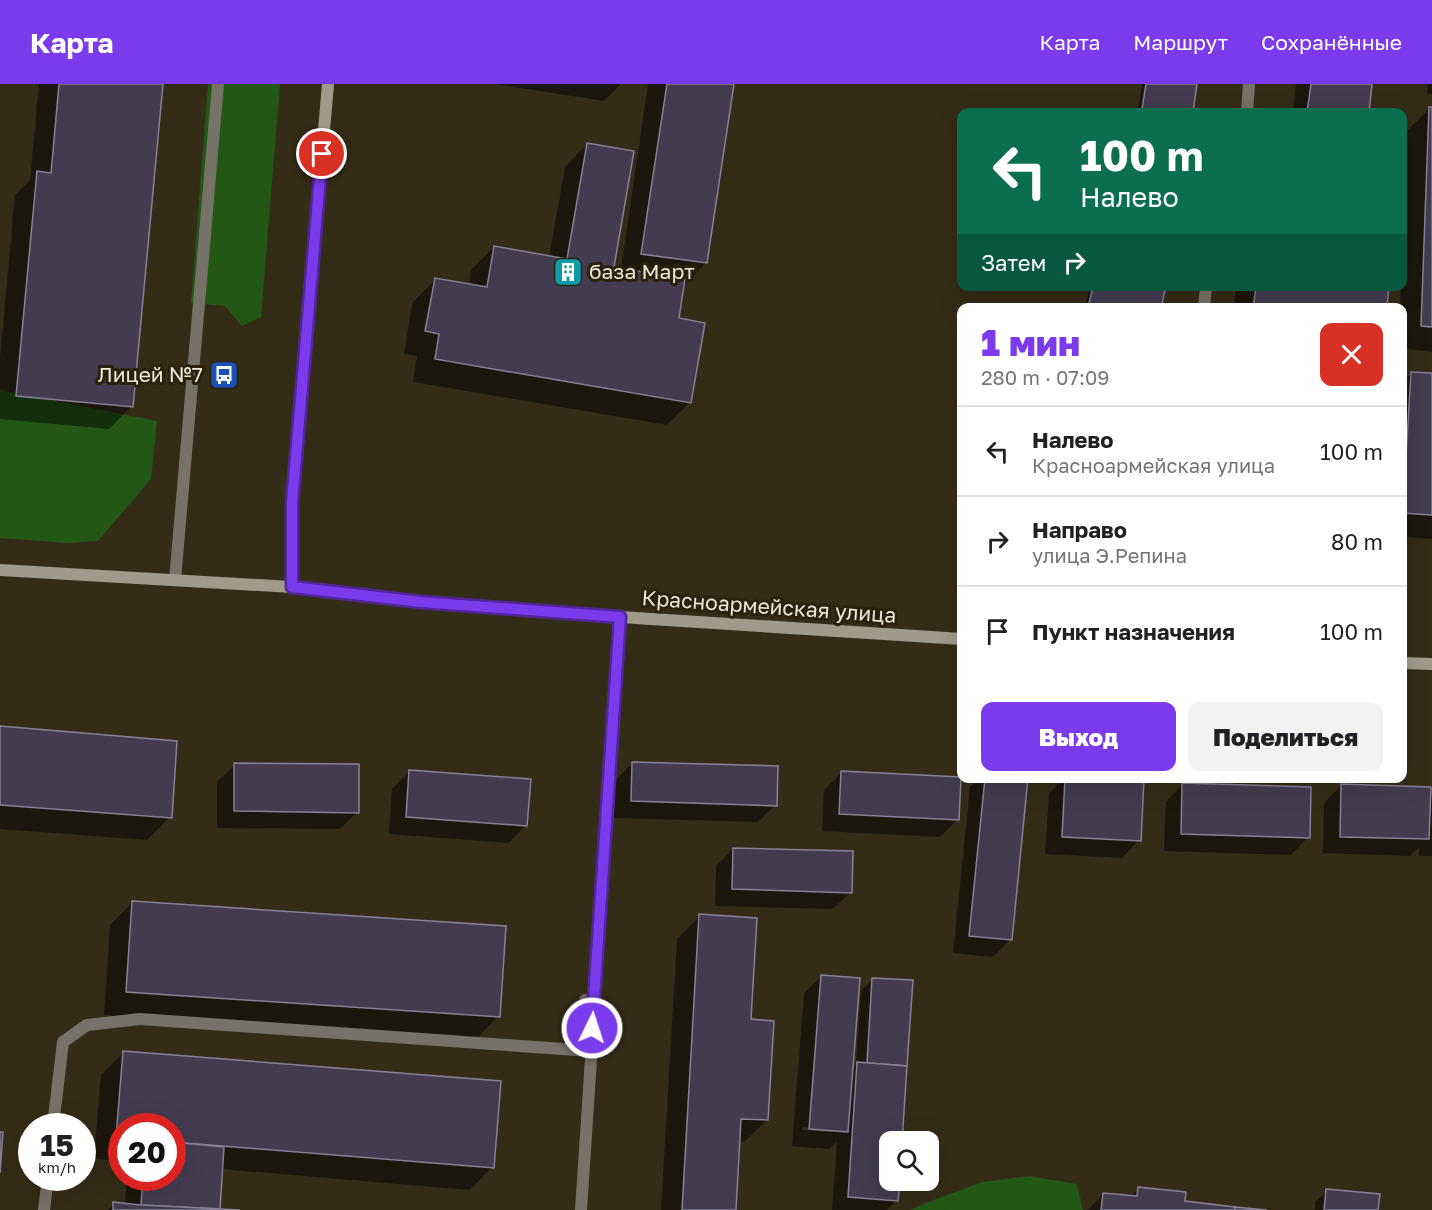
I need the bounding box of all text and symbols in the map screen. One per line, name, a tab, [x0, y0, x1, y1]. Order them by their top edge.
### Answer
text: Карта	[30, 26, 114, 59]
text: Карта	[1039, 29, 1100, 55]
text: Маршрут	[1133, 29, 1228, 55]
text: Сохранённые	[1261, 29, 1402, 55]
pin	[296, 128, 347, 179]
text: 100 m	[1080, 130, 1203, 180]
icon: left	[981, 132, 1059, 210]
icon: arrive	[305, 137, 338, 170]
text: Налево	[1080, 181, 1179, 213]
icon: right	[1058, 246, 1091, 279]
text: Затем	[981, 249, 1046, 276]
building icon: база Март	[552, 256, 584, 288]
place label: база Март	[589, 258, 694, 284]
text: 1 мин	[981, 321, 1080, 364]
button: close	[1320, 323, 1383, 386]
bus stop icon: Лицей №7	[208, 359, 240, 391]
place label: Лицей №7	[98, 361, 203, 387]
text: 280 m · 07:09	[981, 365, 1109, 389]
text: Налево	[1032, 426, 1114, 453]
icon: left	[981, 435, 1014, 468]
text: 100 m	[1320, 438, 1383, 465]
text: Красноармейская улица	[1032, 453, 1275, 477]
text: Направо	[1032, 516, 1127, 543]
icon: right	[981, 525, 1014, 558]
text: 80 m	[1331, 528, 1383, 555]
text: улица Э.Репина	[1032, 543, 1187, 567]
street label: Красноармейская улица	[641, 584, 897, 628]
icon: arrive	[981, 615, 1014, 648]
text: Пункт назначения	[1032, 618, 1235, 645]
text: 100 m	[1320, 618, 1383, 645]
button: Выход	[981, 702, 1176, 771]
button: Поделиться	[1188, 702, 1383, 771]
position arrow	[560, 996, 624, 1060]
speed limit sign: 20	[108, 1113, 186, 1191]
text: 15	[40, 1127, 74, 1163]
map controls	[879, 1131, 939, 1191]
button: search	[879, 1131, 939, 1191]
text: km/h	[38, 1158, 76, 1176]

